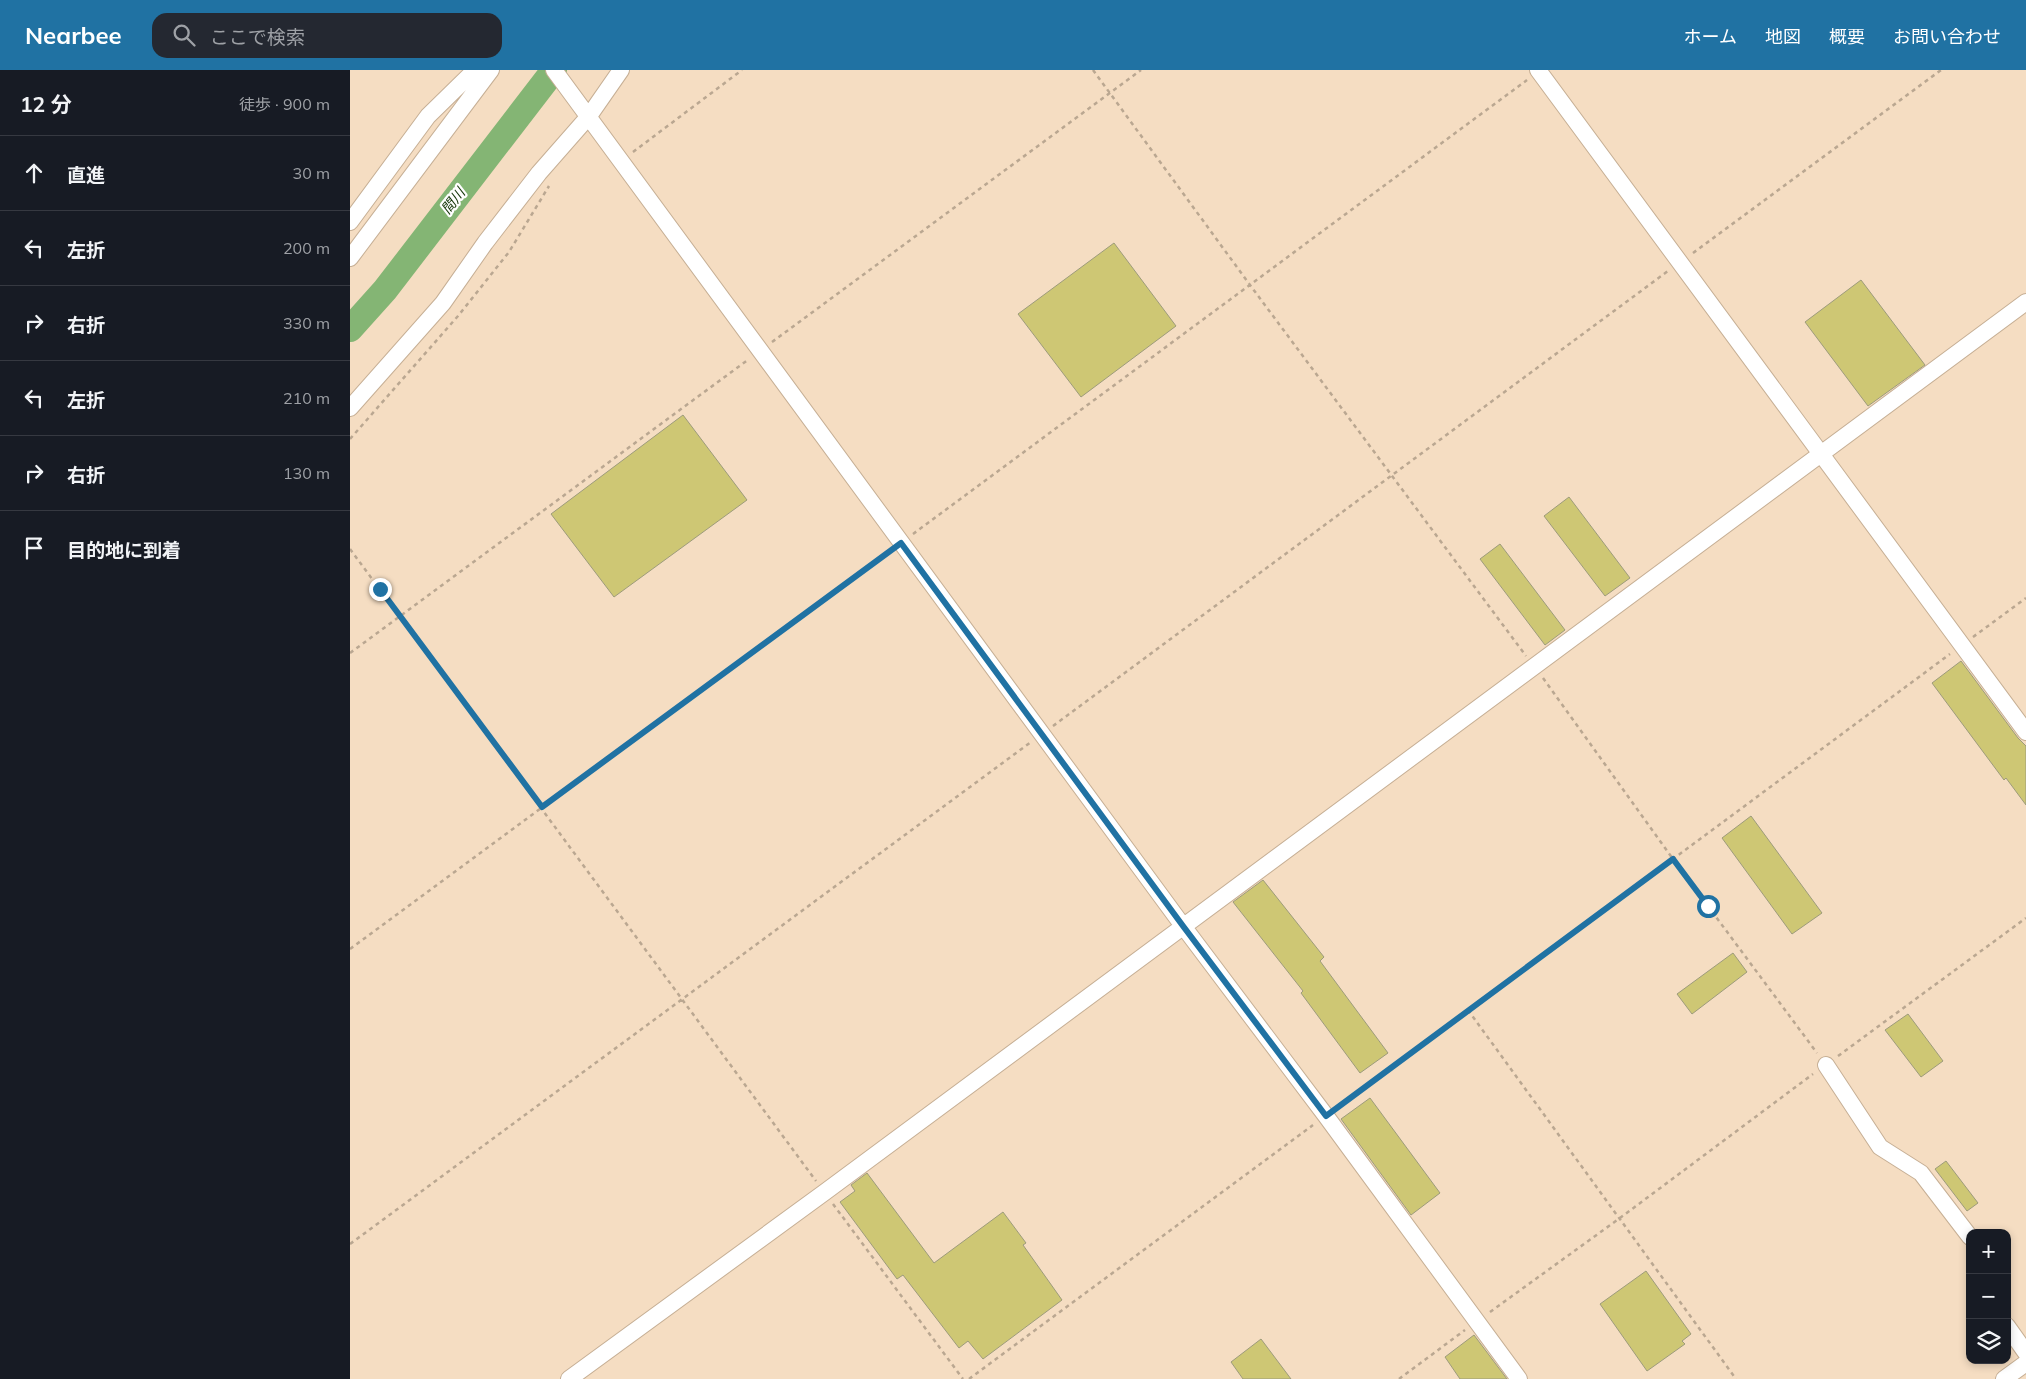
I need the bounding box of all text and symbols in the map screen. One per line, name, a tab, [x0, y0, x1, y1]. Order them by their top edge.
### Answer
search box	[152, 13, 502, 58]
text: Nearbee	[25, 20, 122, 50]
icon: search	[170, 21, 198, 49]
text: ここで検索	[210, 25, 305, 49]
text: ホーム	[1684, 25, 1737, 48]
text: 地図	[1765, 25, 1801, 48]
text: 概要	[1829, 25, 1865, 48]
text: お問い合わせ	[1893, 25, 2001, 48]
text: 12 分	[20, 91, 72, 117]
text: 徒歩 · 900 m	[239, 94, 330, 114]
icon: ahead	[20, 159, 48, 187]
text: 直進	[67, 163, 105, 187]
text: 30 m	[293, 163, 330, 183]
water label: 間川	[437, 183, 470, 218]
icon: left	[20, 234, 48, 262]
text: 左折	[67, 238, 105, 262]
text: 200 m	[283, 238, 330, 258]
icon: right	[20, 309, 48, 337]
text: 右折	[67, 313, 105, 337]
text: 330 m	[283, 313, 330, 333]
icon: left	[20, 384, 48, 412]
text: 左折	[67, 388, 105, 412]
text: 210 m	[283, 388, 330, 408]
icon: right	[20, 459, 48, 487]
text: 右折	[67, 463, 105, 487]
text: 130 m	[283, 463, 330, 483]
icon: arrive	[20, 534, 48, 562]
text: 目的地に到着	[67, 538, 181, 562]
route end	[369, 578, 392, 601]
route start	[1697, 895, 1720, 918]
map controls	[1966, 1229, 2011, 1364]
button: +	[1966, 1229, 2011, 1274]
button: −	[1966, 1274, 2011, 1319]
button: layers	[1966, 1319, 2011, 1364]

